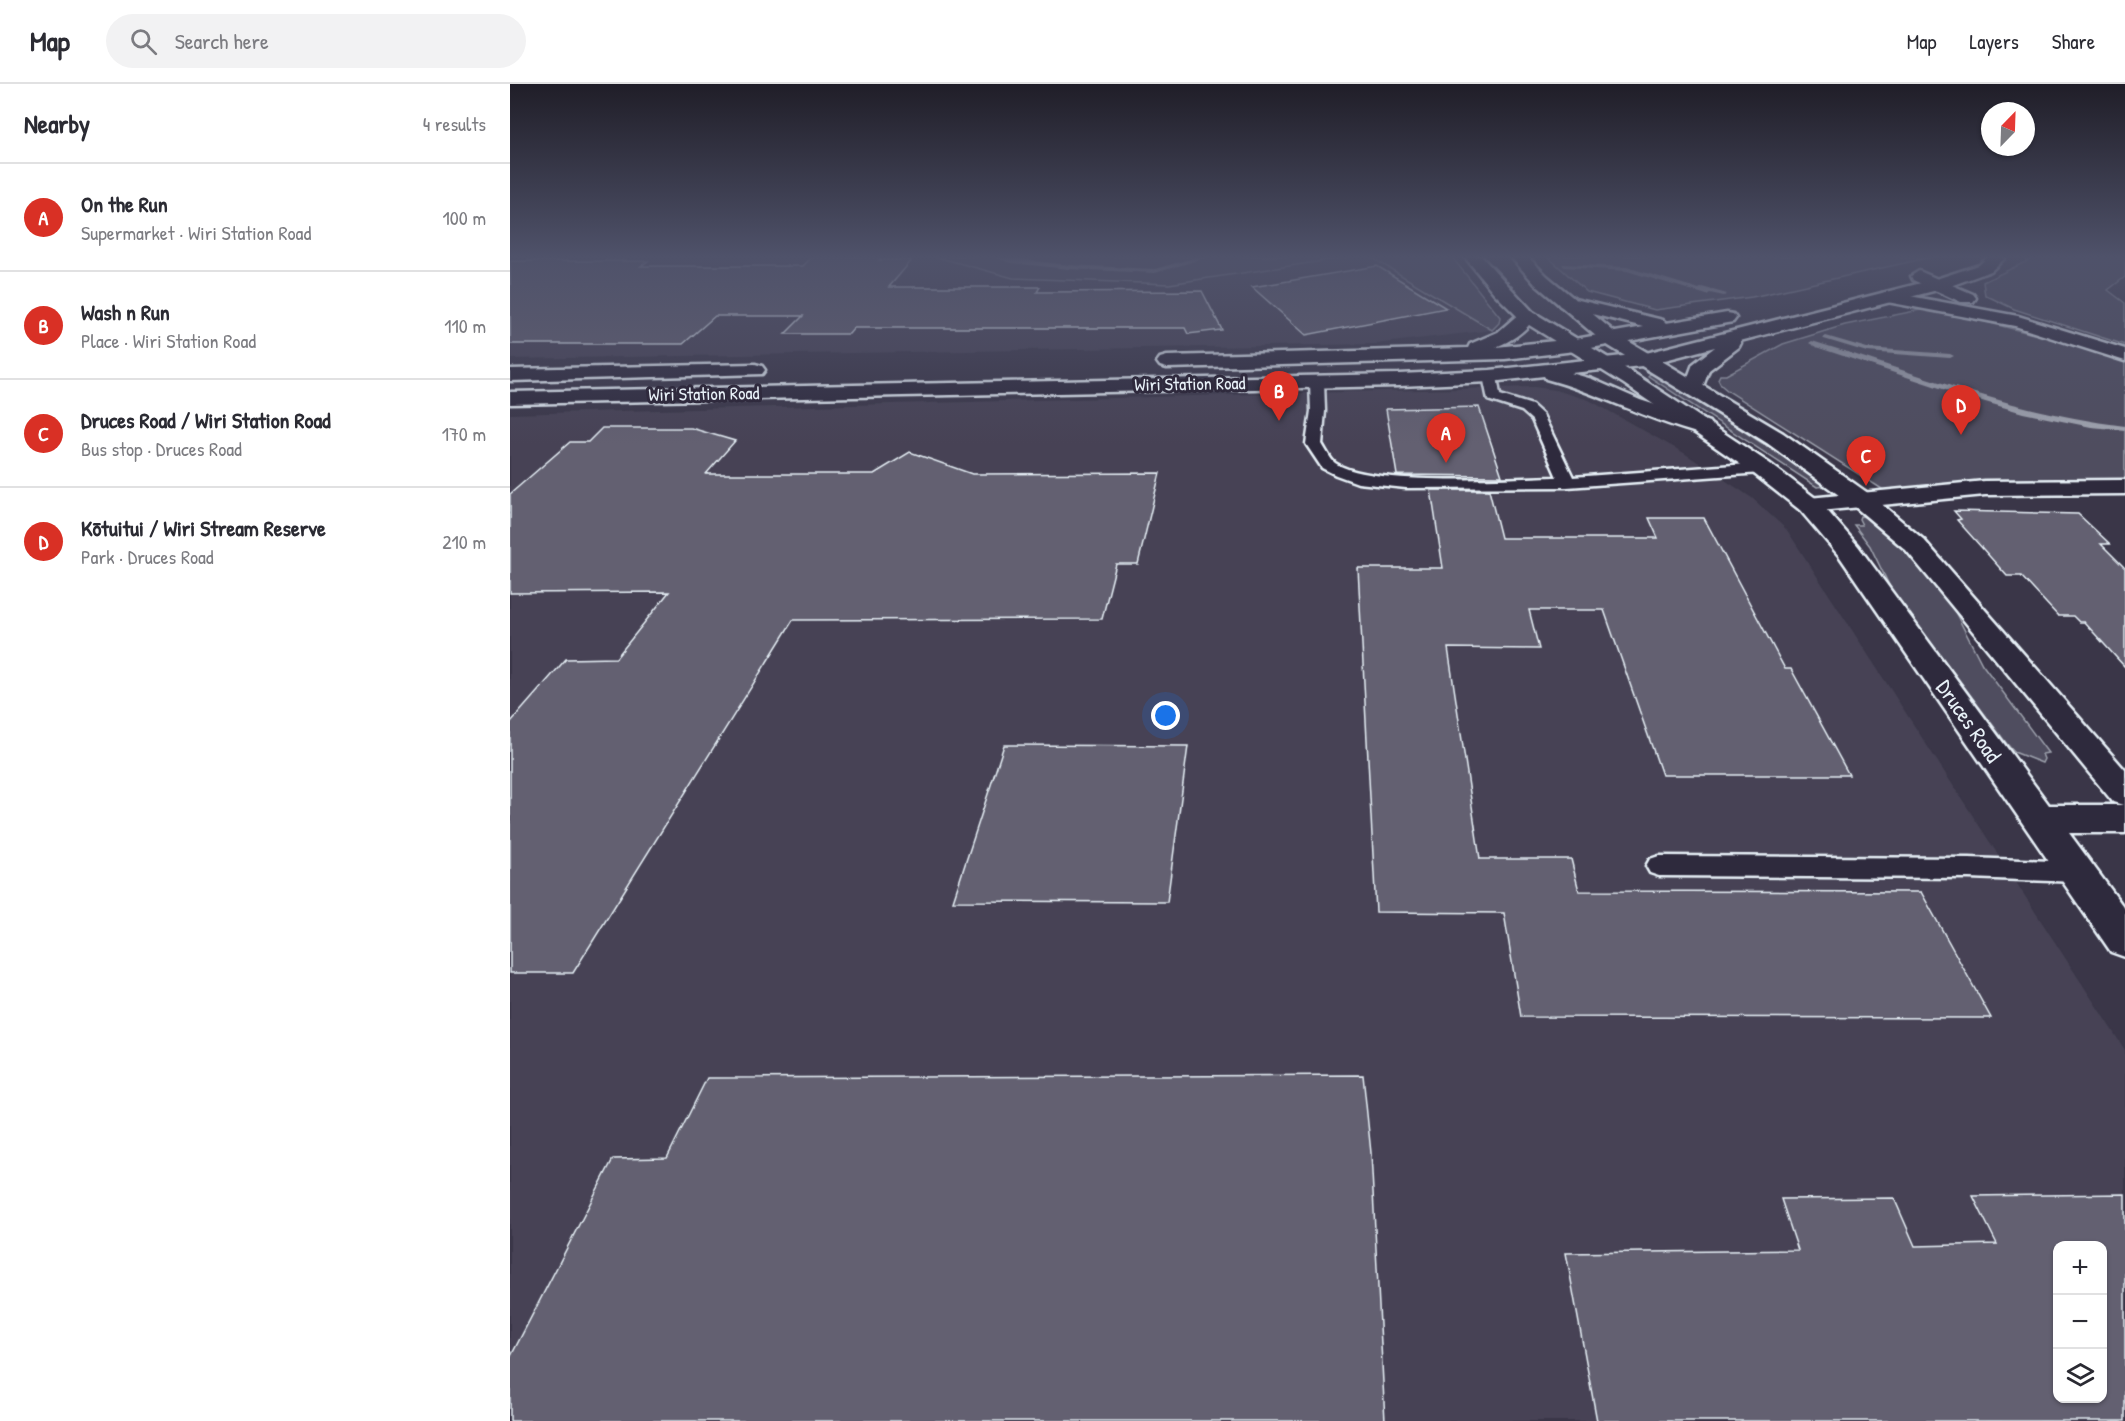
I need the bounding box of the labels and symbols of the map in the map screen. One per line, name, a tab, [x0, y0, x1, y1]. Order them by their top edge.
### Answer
north arrow	[1981, 102, 2035, 156]
street label: Wiri Station Road	[1134, 370, 1246, 397]
pin: B	[1260, 372, 1298, 421]
street label: Wiri Station Road	[648, 380, 760, 407]
pin: D	[1942, 386, 1980, 435]
pin: A	[1426, 414, 1466, 463]
pin: C	[1846, 436, 1886, 486]
street label: Druces Road	[1930, 674, 2009, 769]
your location	[1151, 701, 1180, 730]

